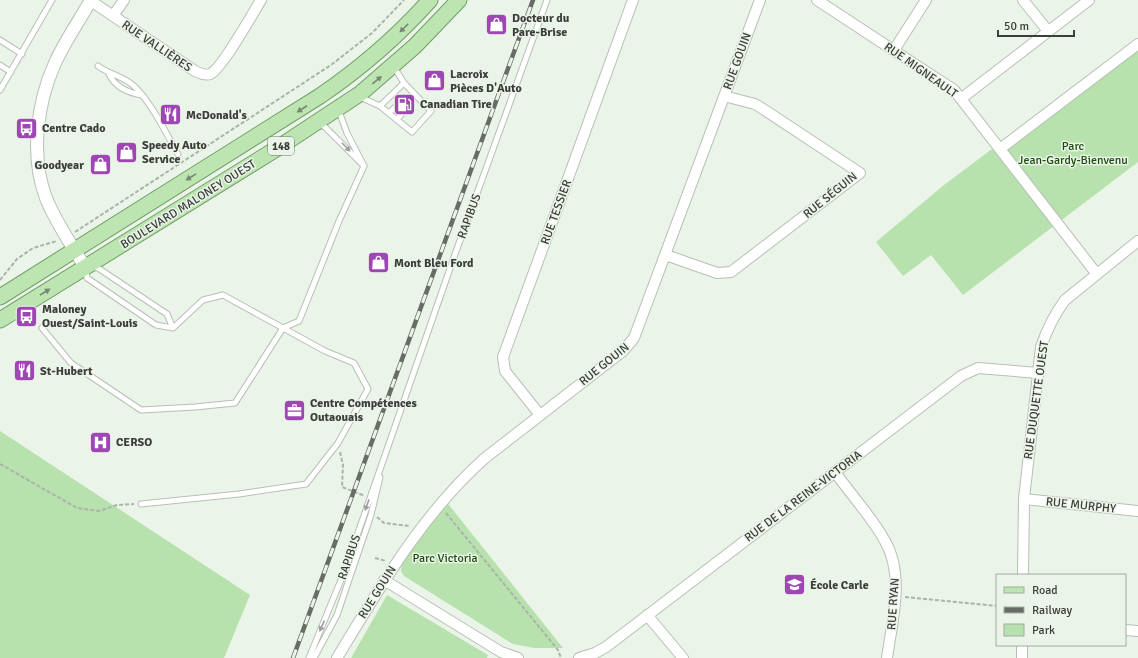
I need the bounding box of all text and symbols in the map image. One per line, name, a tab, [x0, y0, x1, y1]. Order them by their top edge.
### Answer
place label: Docteur du Pare-Brise	[512, 11, 570, 40]
shop icon: Docteur du Pare-Brise	[483, 12, 509, 38]
scale bar	[998, 12, 1074, 38]
street label: RUE VALLIÈRES	[119, 17, 195, 76]
text: 50 m	[1004, 19, 1029, 34]
one-way arrow	[399, 23, 409, 33]
street label: RUE GOUIN	[720, 31, 755, 92]
street label: RUE MIGNEAULT	[881, 39, 960, 101]
place label: Lacroix Pièces D'Auto	[450, 67, 522, 96]
shop icon: Lacroix Pièces D'Auto	[421, 68, 447, 94]
one-way arrow	[372, 75, 383, 84]
fuel station icon: Canadian Tire	[391, 91, 417, 117]
place label: Canadian Tire	[420, 97, 492, 112]
restaurant icon: McDonald's	[157, 102, 183, 128]
one-way arrow	[296, 105, 308, 112]
place label: McDonald's	[186, 108, 248, 123]
bus stop icon: Centre Cado	[13, 115, 39, 141]
place label: Centre Cado	[42, 121, 106, 136]
road number: 148	[268, 137, 294, 155]
place label: Speedy Auto Service	[142, 138, 207, 167]
shop icon: Speedy Auto Service	[113, 139, 139, 165]
park label: Parc Jean-Gardy-Bienvenu	[1018, 139, 1128, 168]
one-way arrow	[341, 142, 351, 152]
shop icon: Goodyear	[87, 152, 113, 178]
street label: BOULEVARD MALONEY OUEST	[118, 156, 259, 252]
place label: Goodyear	[34, 158, 84, 173]
street label: RUE SÉGUIN	[800, 169, 860, 222]
one-way arrow	[185, 174, 197, 181]
street label: RUE TESSIER	[538, 178, 575, 247]
street label: RAPIBUS	[454, 191, 485, 241]
shop icon: Mont Bleu Ford	[366, 250, 392, 276]
place label: Mont Bleu Ford	[394, 256, 474, 271]
one-way arrow	[40, 288, 50, 296]
place label: Maloney Ouest/Saint-Louis	[42, 302, 138, 331]
bus stop icon: Maloney Ouest/Saint-Louis	[13, 303, 39, 329]
street label: RUE GOUIN	[576, 340, 632, 389]
street label: RUE DUQUETTE OUEST	[1021, 340, 1052, 460]
restaurant icon: St-Hubert	[12, 358, 38, 384]
place label: St-Hubert	[40, 364, 93, 379]
place label: Centre Compétences Outaouais	[310, 396, 418, 425]
office icon: Centre Compétences Outaouais	[282, 397, 308, 423]
hospital icon: CERSO	[87, 429, 113, 455]
place label: CERSO	[116, 435, 152, 450]
street label: RUE DE LA REINE-VICTORIA	[742, 447, 866, 546]
street label: RUE MURPHY	[1045, 494, 1117, 517]
one-way arrow	[364, 499, 370, 511]
street label: RAPIBUS	[335, 532, 364, 582]
park label: Parc Victoria	[412, 551, 478, 566]
street label: RUE GOUIN	[355, 563, 400, 622]
school or university icon: École Carle	[782, 572, 808, 598]
legend	[996, 574, 1126, 646]
street label: RUE RYAN	[884, 577, 903, 631]
place label: École Carle	[810, 578, 869, 593]
text: Road	[1032, 583, 1058, 598]
text: Railway	[1032, 603, 1072, 618]
one-way arrow	[318, 621, 324, 633]
text: Park	[1032, 623, 1055, 638]

